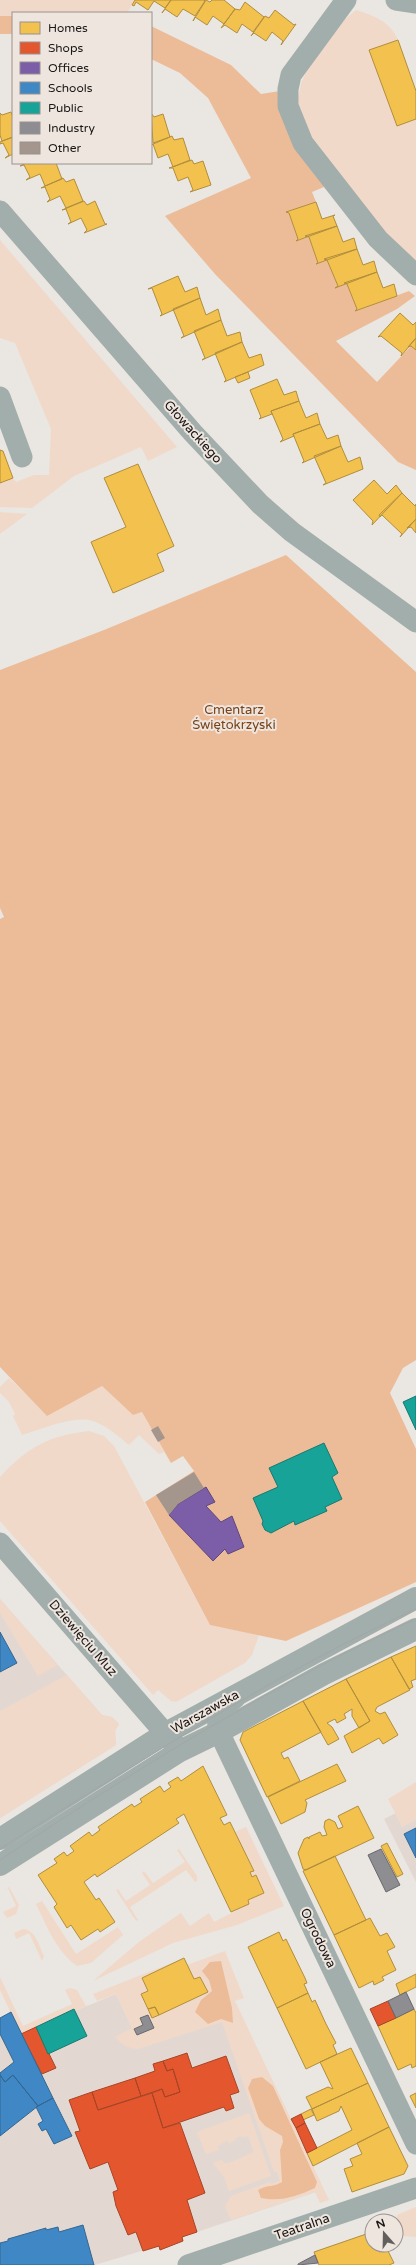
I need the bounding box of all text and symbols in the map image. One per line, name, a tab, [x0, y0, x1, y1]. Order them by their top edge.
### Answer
legend	[12, 12, 152, 164]
text: Homes	[48, 21, 88, 35]
text: Shops	[48, 41, 83, 55]
text: Offices	[48, 61, 89, 75]
text: Schools	[48, 81, 93, 95]
text: Public	[48, 101, 83, 115]
text: Industry	[48, 121, 95, 135]
text: Other	[48, 141, 81, 155]
street label: Głowackiego	[161, 397, 226, 467]
park label: Cmentarz Świętokrzyski	[192, 702, 276, 733]
street label: Dziewięciu Muz	[46, 1597, 120, 1679]
street label: Warszawska	[168, 1687, 242, 1737]
street label: Ogrodowa	[297, 1905, 339, 1971]
street label: Teatralna	[272, 2210, 332, 2244]
north arrow	[364, 2213, 404, 2253]
text: N	[374, 2216, 387, 2232]

